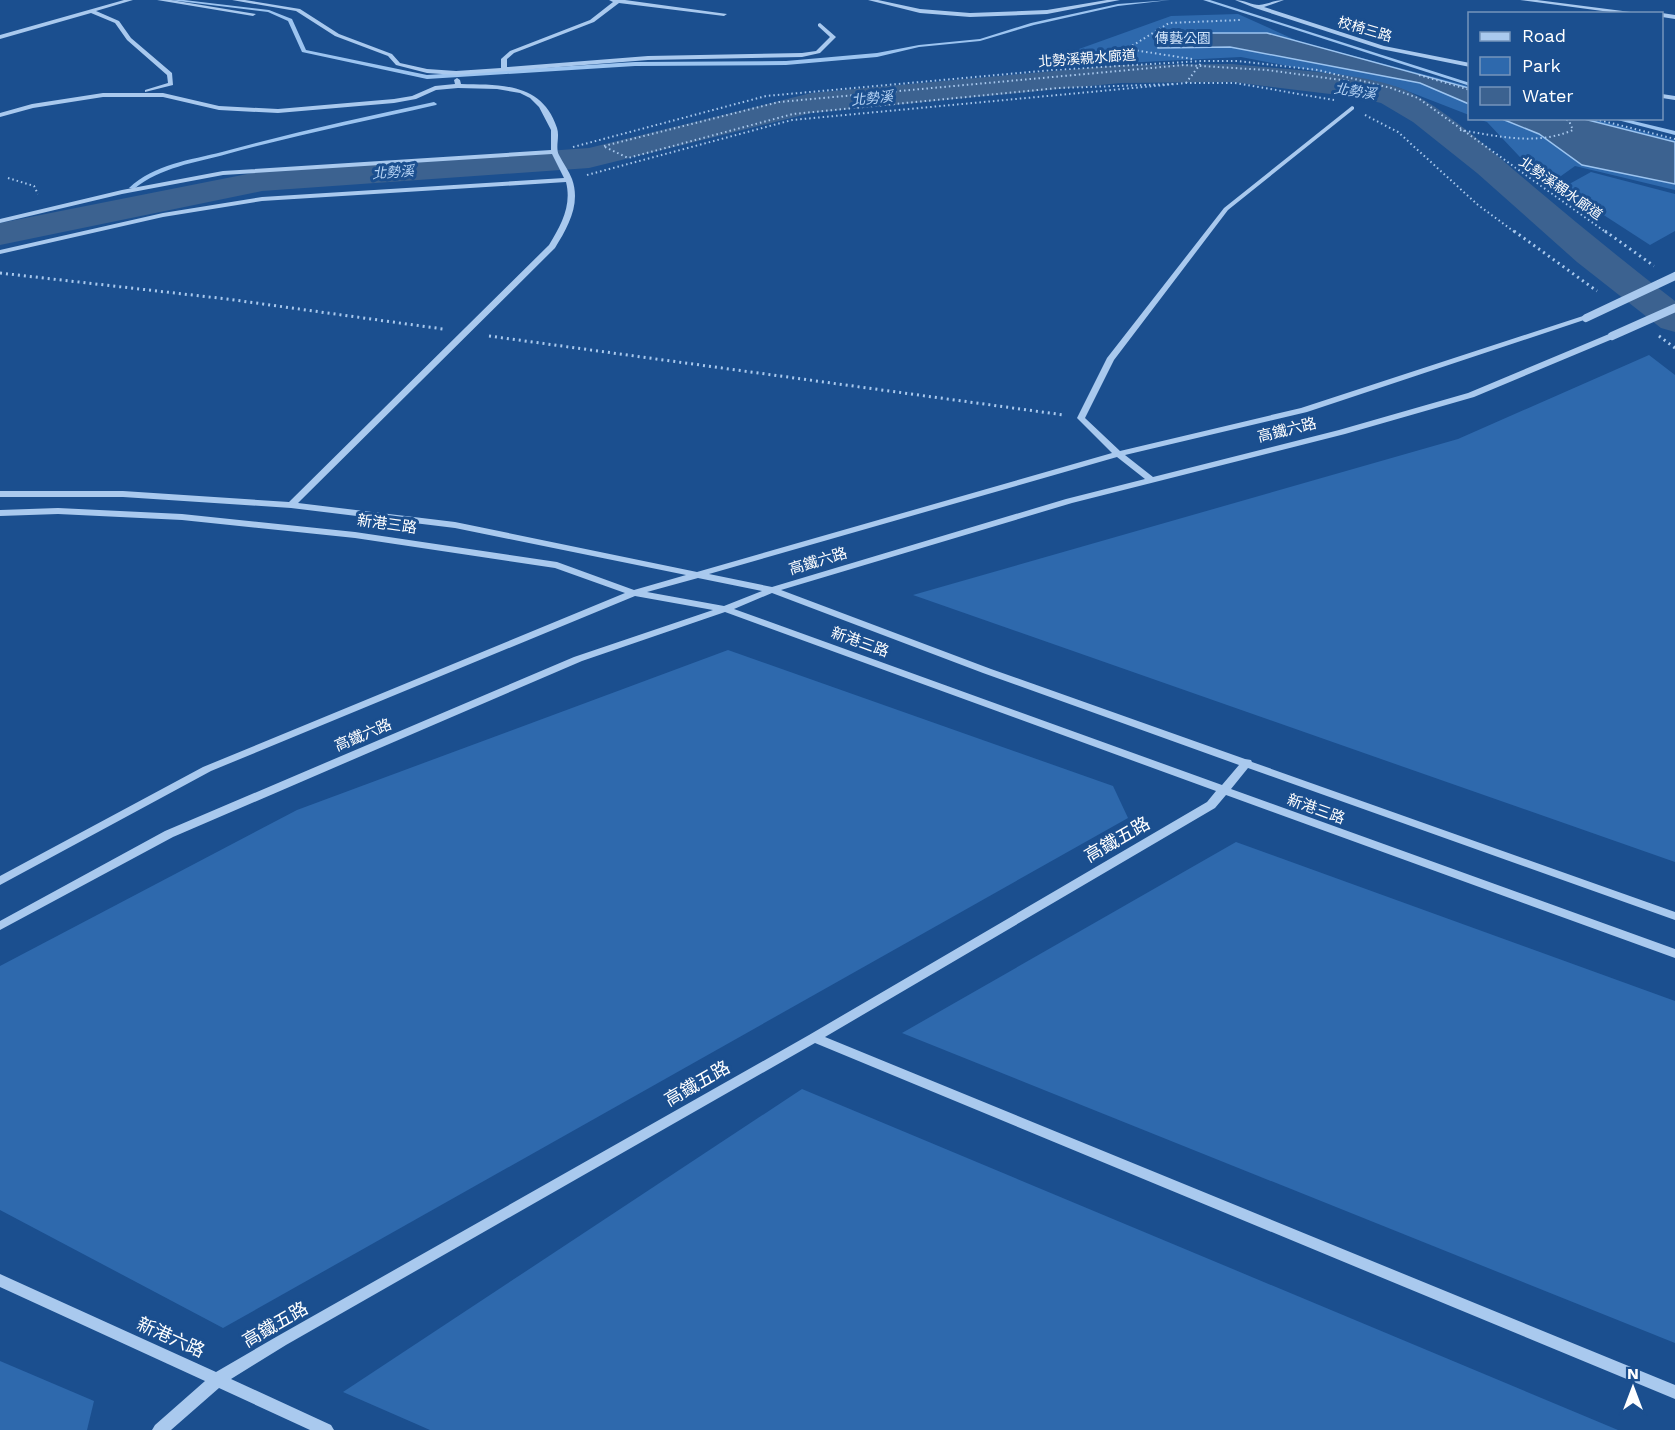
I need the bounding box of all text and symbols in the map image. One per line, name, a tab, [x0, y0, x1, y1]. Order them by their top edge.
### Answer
legend	[1468, 12, 1663, 120]
street label: 校椅三路	[1336, 14, 1394, 44]
text: Road	[1522, 25, 1566, 46]
park label: 傳藝公園	[1155, 30, 1211, 46]
street label: 北勢溪親水廊道	[1038, 47, 1136, 69]
text: Park	[1522, 55, 1561, 76]
water label: 北勢溪	[1333, 80, 1379, 102]
text: Water	[1522, 85, 1574, 106]
water label: 北勢溪	[850, 88, 896, 108]
street label: 北勢溪親水廊道	[1516, 153, 1606, 223]
water label: 北勢溪	[371, 162, 417, 181]
street label: 高鐵六路	[1256, 414, 1318, 446]
street label: 新港三路	[356, 511, 418, 537]
street label: 高鐵六路	[787, 544, 849, 578]
street label: 新港三路	[829, 623, 891, 661]
street label: 高鐵六路	[332, 715, 394, 755]
street label: 新港三路	[1285, 790, 1347, 828]
street label: 高鐵五路	[1081, 812, 1153, 866]
street label: 高鐵五路	[661, 1056, 733, 1110]
street label: 高鐵五路	[239, 1297, 311, 1351]
street label: 新港六路	[134, 1313, 208, 1361]
north arrow	[1603, 1358, 1663, 1418]
text: N	[1627, 1364, 1639, 1383]

